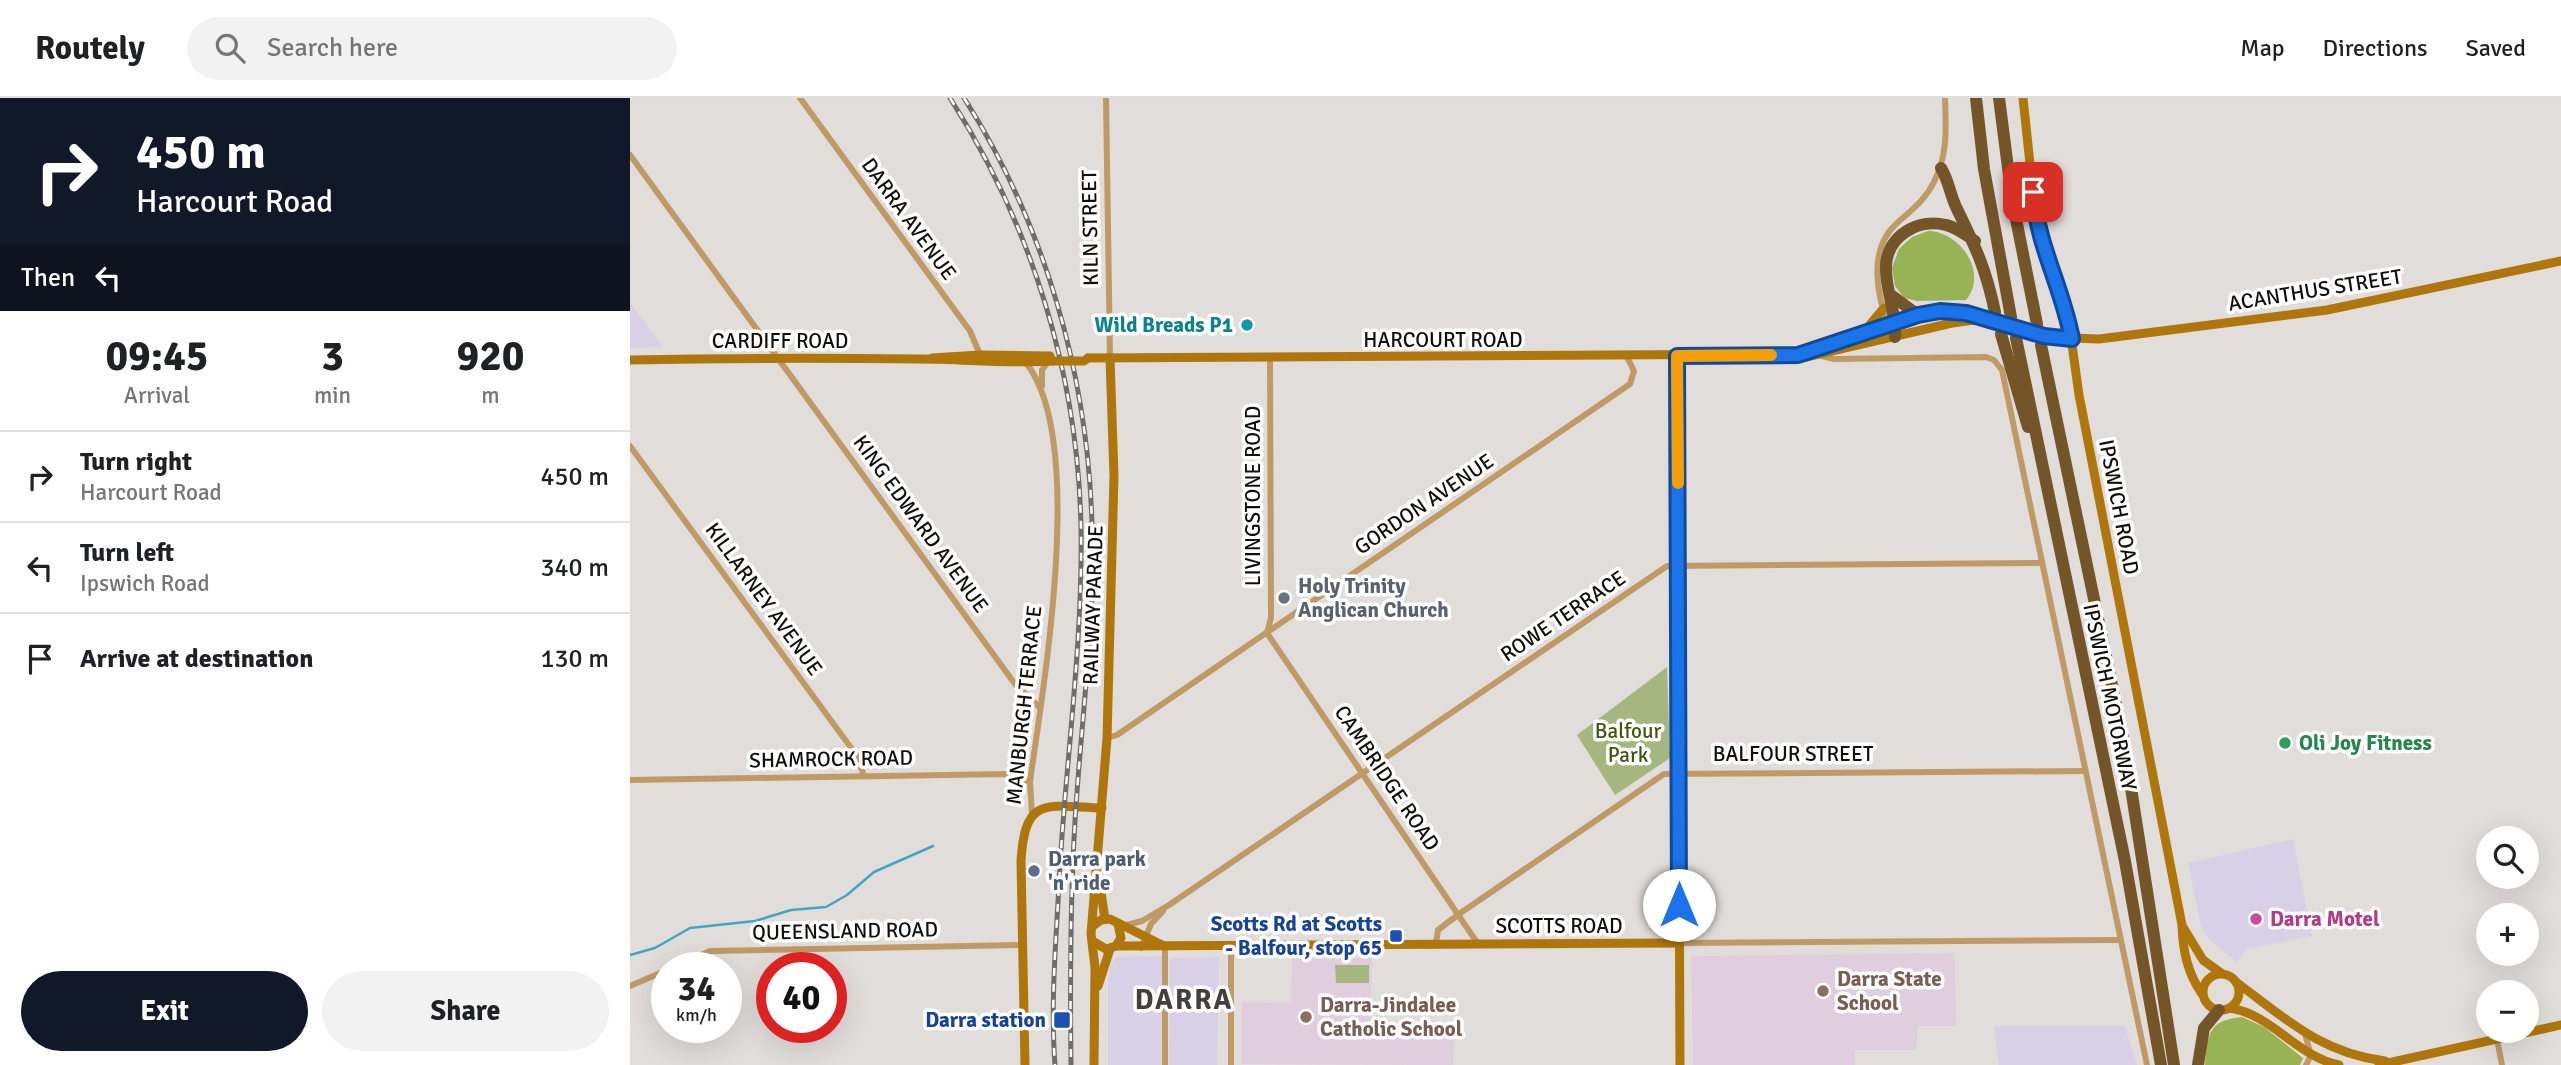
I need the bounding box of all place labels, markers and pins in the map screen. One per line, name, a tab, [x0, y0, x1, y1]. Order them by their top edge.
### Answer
pin	[2003, 162, 2063, 222]
place label: Wild Breads P1	[1095, 312, 1233, 338]
marker: Wild Breads P1	[1239, 317, 1255, 333]
place label: Holy Trinity Anglican Church	[1298, 573, 1449, 623]
marker: Holy Trinity Anglican Church	[1276, 590, 1292, 606]
place label: Oli Joy Fitness	[2299, 730, 2432, 756]
marker: Oli Joy Fitness	[2277, 735, 2293, 751]
place label: Darra park 'n' ride	[1048, 846, 1146, 896]
marker: Darra park 'n' ride	[1026, 863, 1042, 879]
place label: Darra Motel	[2270, 906, 2380, 932]
place label: Scotts Rd at Scotts - Balfour, stop 65	[1211, 911, 1382, 961]
marker: Darra Motel	[2248, 911, 2264, 927]
marker: Scotts Rd at Scotts - Balfour, stop 65	[1388, 928, 1404, 944]
place label: Darra State School	[1837, 966, 1942, 1016]
marker: Darra State School	[1815, 983, 1831, 999]
place label: Darra-Jindalee Catholic School	[1320, 992, 1463, 1042]
place label: Darra station	[925, 1007, 1046, 1033]
marker: Darra-Jindalee Catholic School	[1298, 1009, 1314, 1025]
marker: Darra station	[1052, 1010, 1072, 1030]

